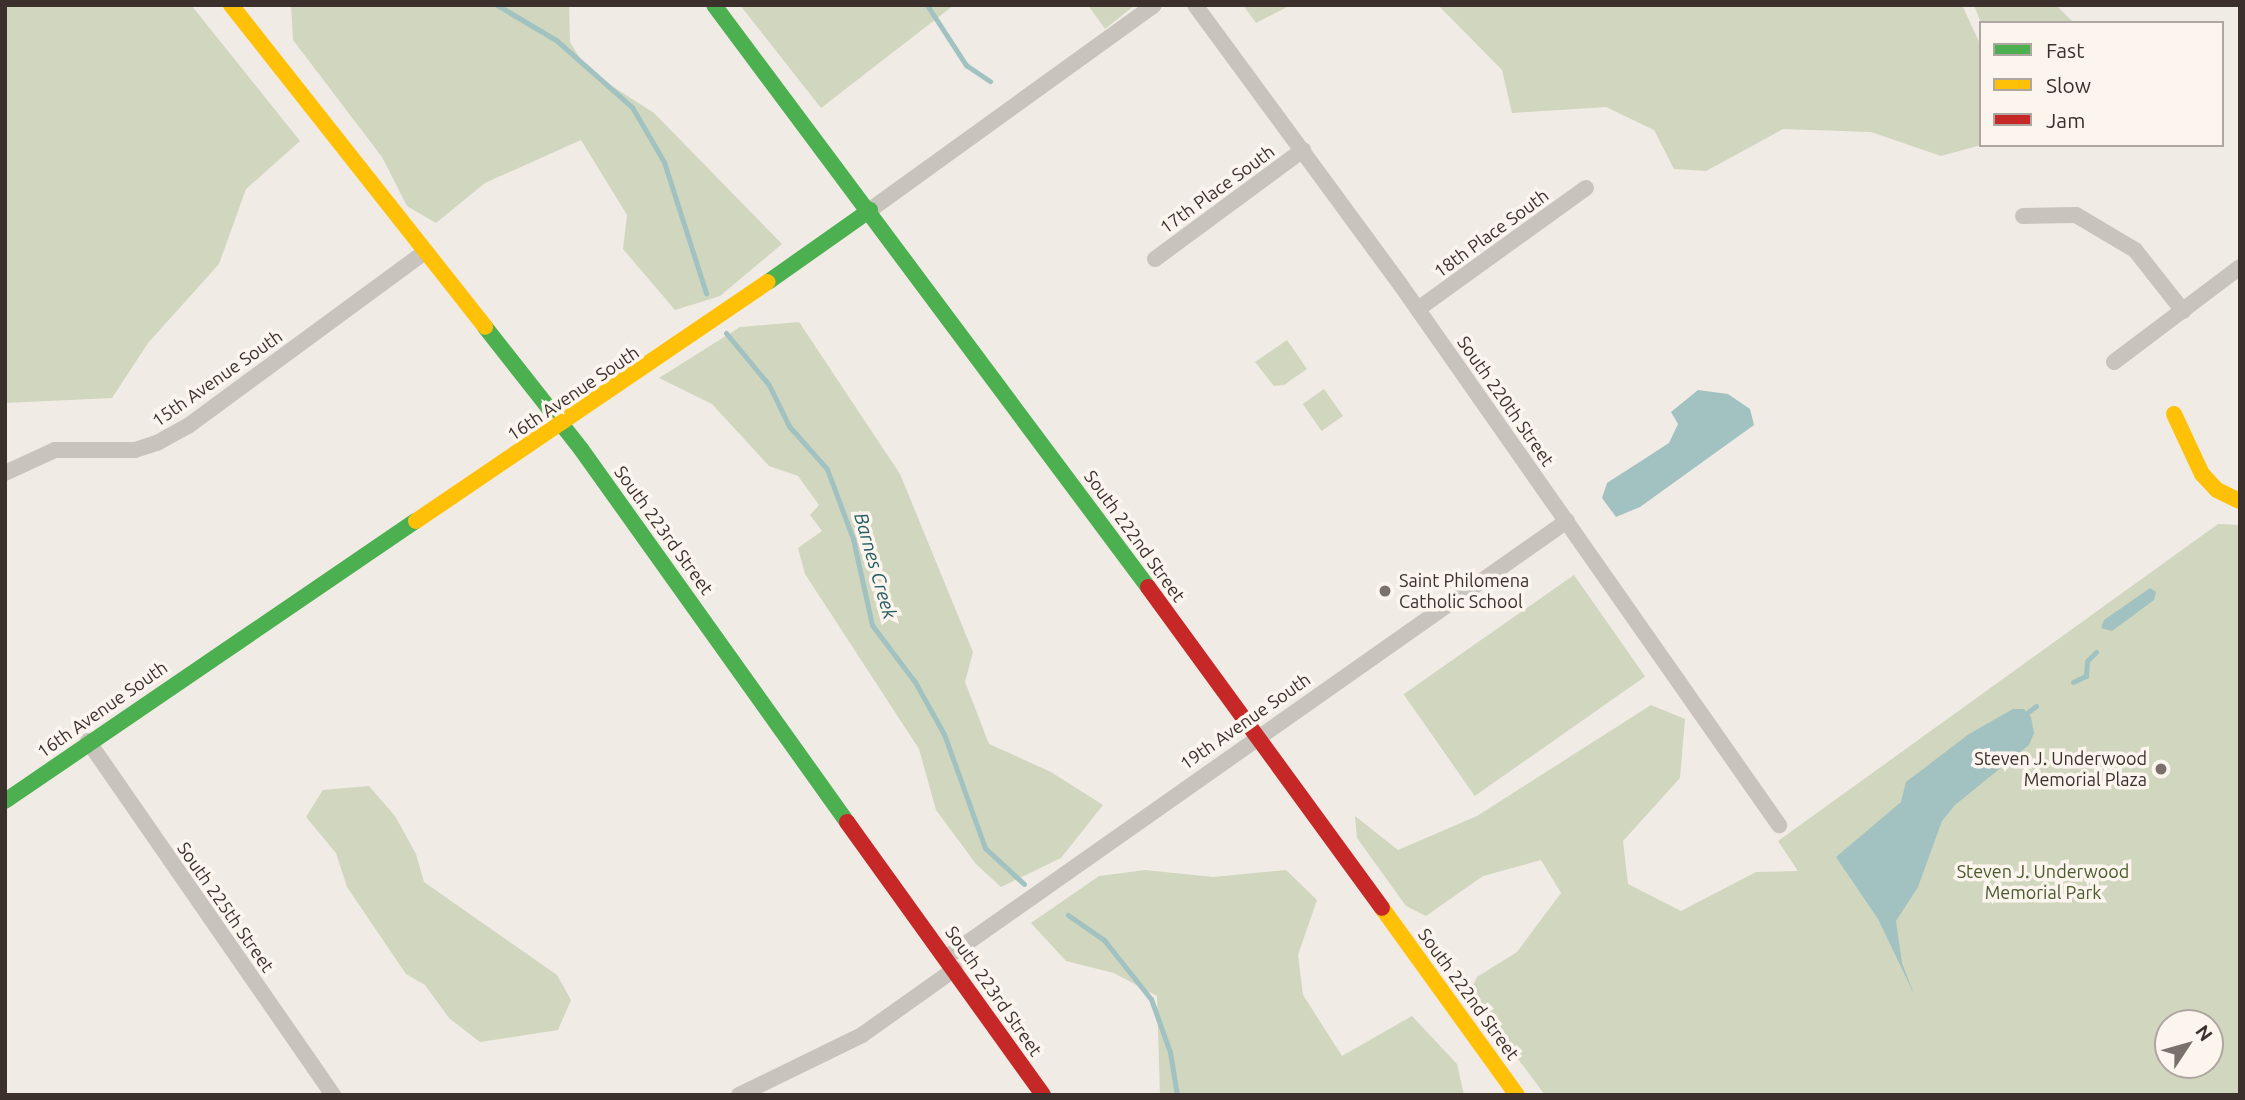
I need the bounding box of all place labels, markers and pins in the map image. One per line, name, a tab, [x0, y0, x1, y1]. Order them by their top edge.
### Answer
place label: Saint Philomena Catholic School	[1399, 570, 1529, 612]
marker: Saint Philomena Catholic School	[1377, 583, 1393, 599]
place label: Steven J. Underwood Memorial Plaza	[1974, 748, 2147, 790]
marker: Steven J. Underwood Memorial Plaza	[2153, 761, 2169, 777]

